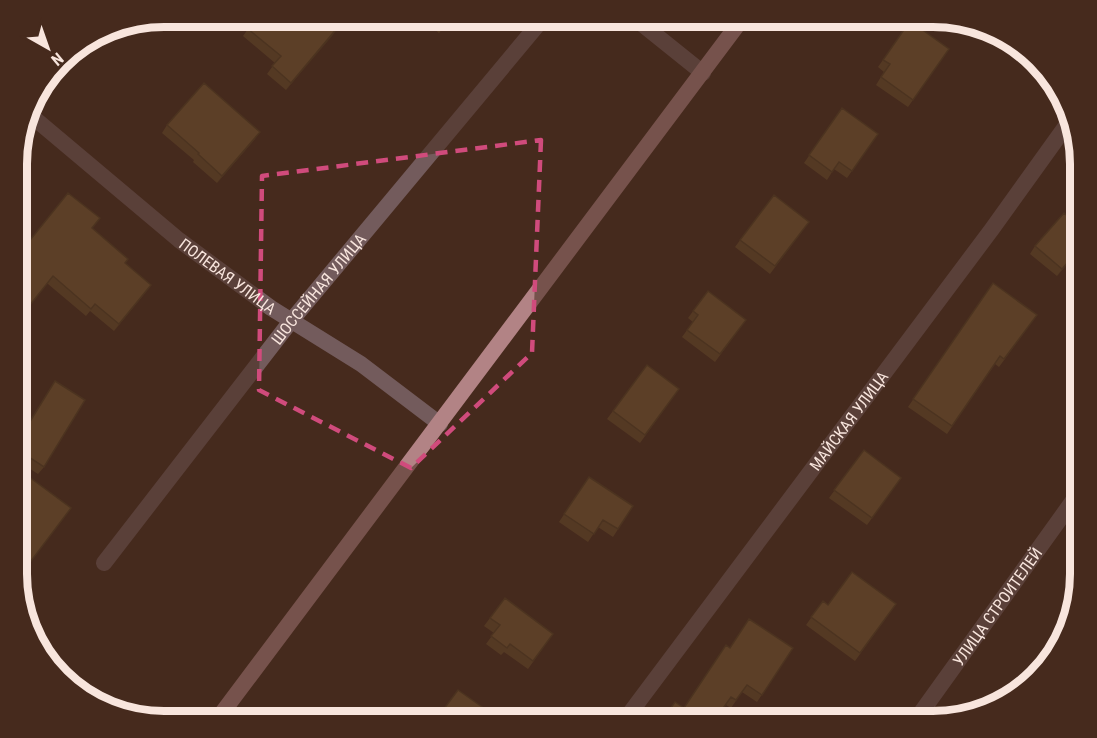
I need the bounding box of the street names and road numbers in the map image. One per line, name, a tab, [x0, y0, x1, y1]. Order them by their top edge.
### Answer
street label: ШОССЕЙНАЯ УЛИЦА	[267, 229, 370, 348]
street label: ПОЛЕВАЯ УЛИЦА	[176, 234, 280, 318]
street label: МАЙСКАЯ УЛИЦА	[805, 367, 892, 474]
street label: УЛИЦА СТРОИТЕЛЕЙ	[948, 544, 1046, 669]

